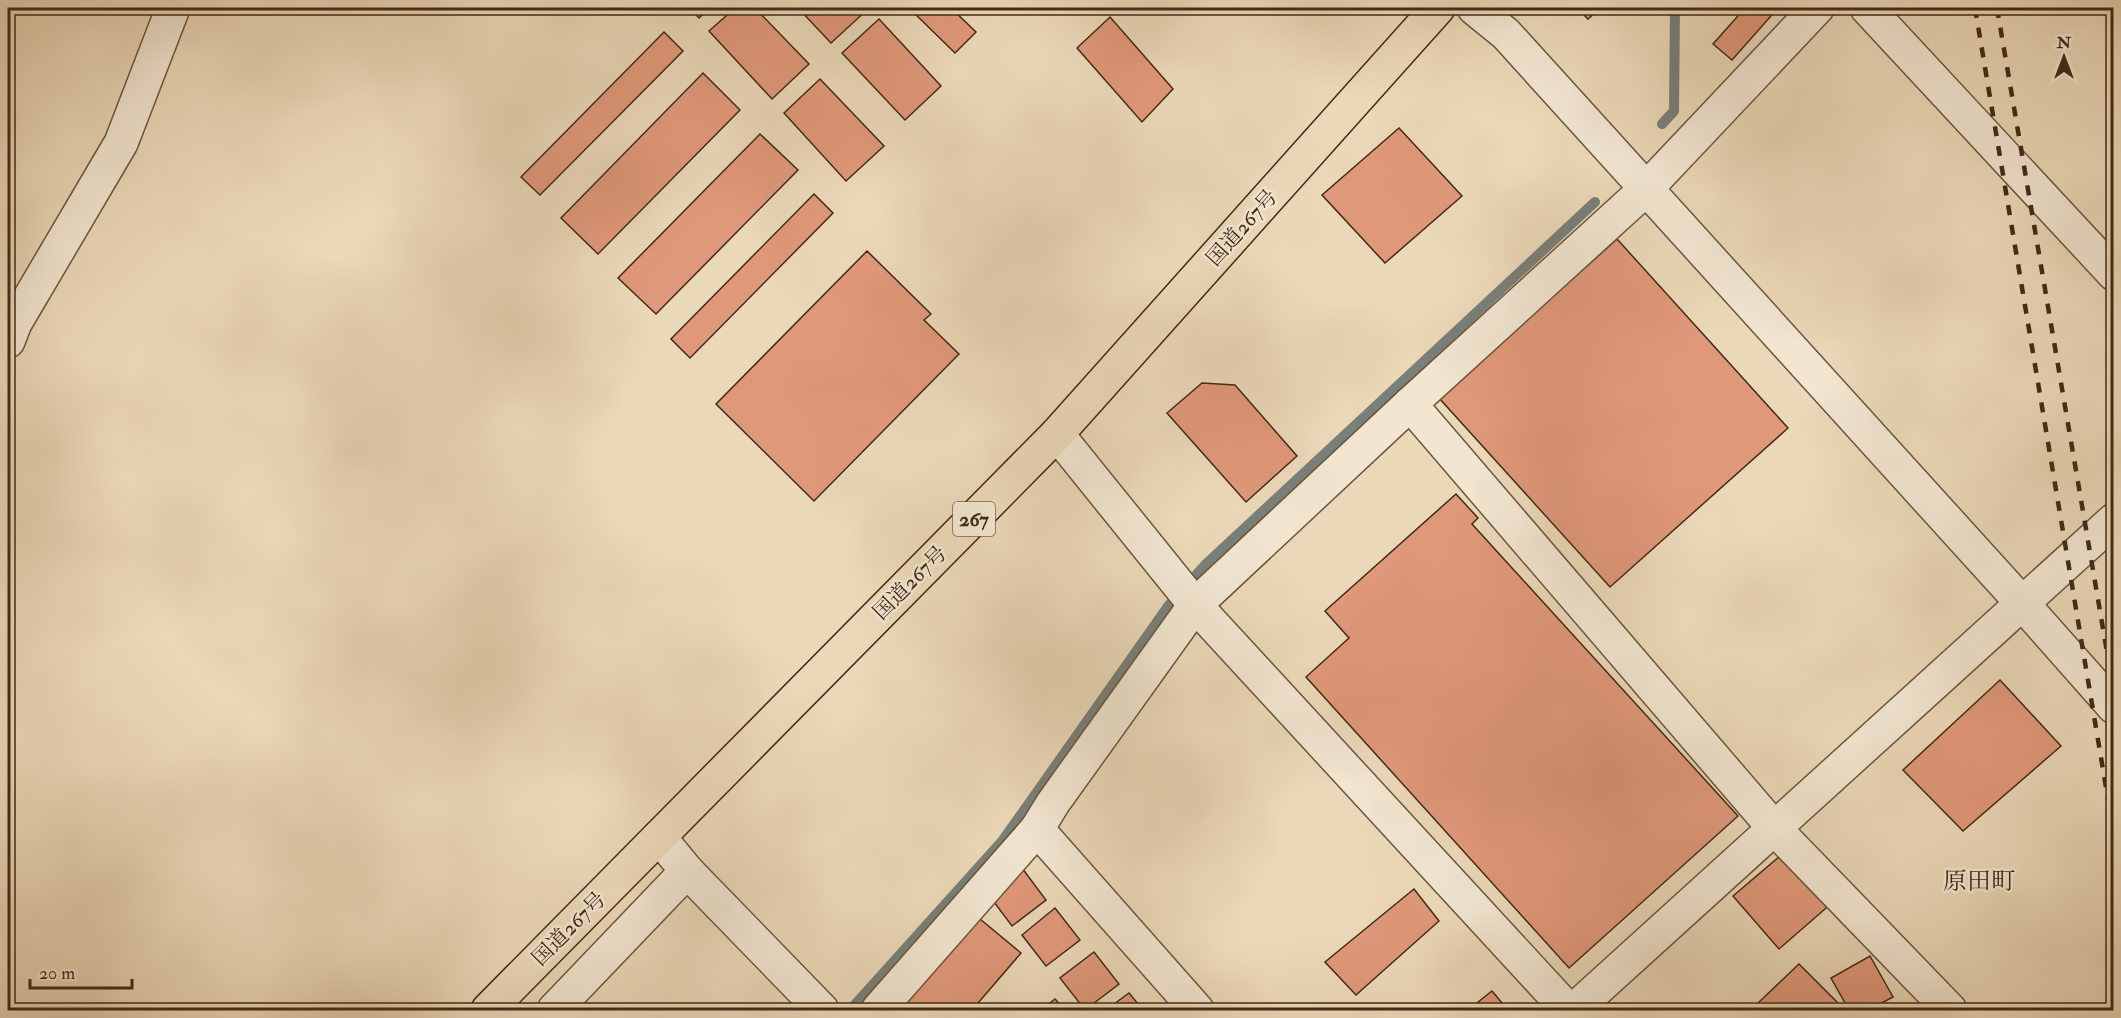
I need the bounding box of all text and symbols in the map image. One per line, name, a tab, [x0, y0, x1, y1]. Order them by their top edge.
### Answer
north arrow	[2034, 27, 2094, 87]
text: N	[2056, 33, 2072, 53]
street label: 国道267号	[1201, 184, 1283, 272]
road number: 267	[953, 502, 995, 536]
street label: 国道267号	[867, 540, 953, 626]
district label: 原田町	[1943, 866, 2015, 897]
street label: 国道267号	[526, 886, 612, 972]
scale bar	[30, 952, 132, 990]
text: 20 m	[39, 962, 75, 985]

